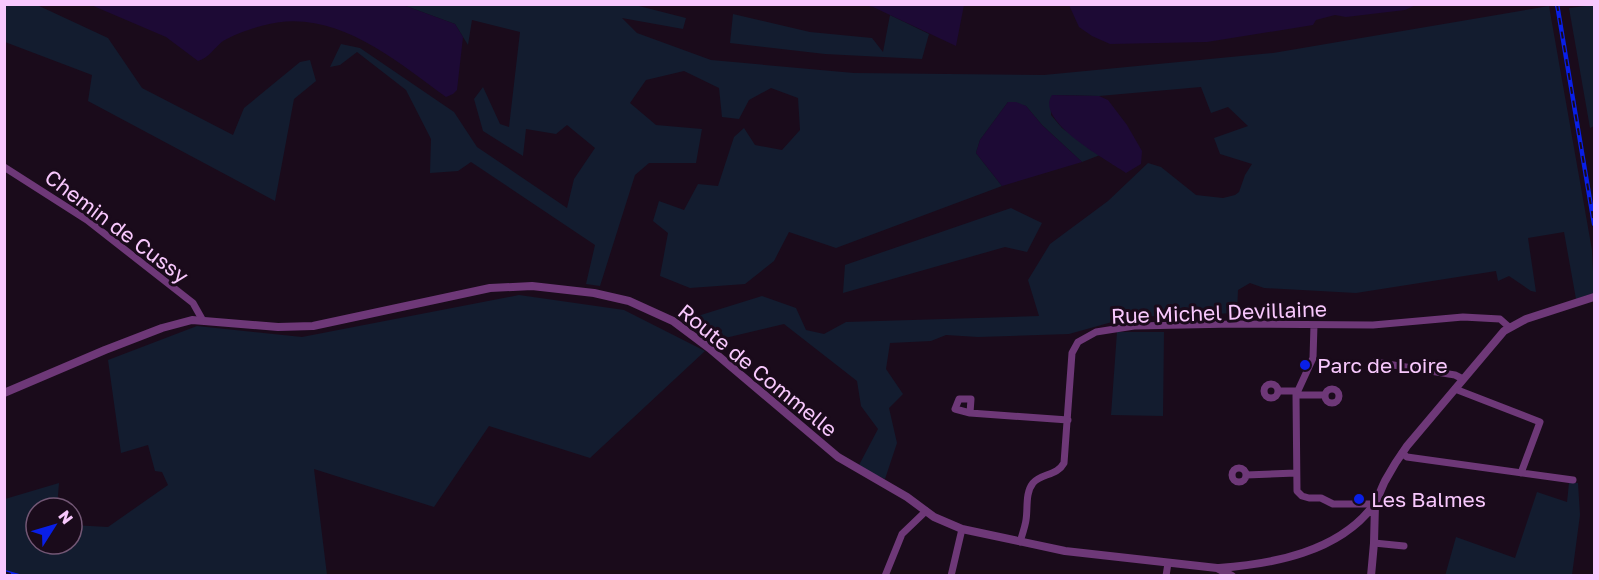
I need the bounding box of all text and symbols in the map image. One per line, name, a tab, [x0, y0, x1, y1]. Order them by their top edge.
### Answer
street label: Chemin de Cussy	[40, 164, 194, 289]
street label: Rue Michel Devillaine	[1111, 295, 1327, 329]
street label: Route de Commelle	[673, 298, 843, 442]
place label: Parc de Loire	[1317, 352, 1448, 378]
marker: Parc de Loire	[1298, 358, 1312, 372]
place label: Les Balmes	[1371, 486, 1486, 512]
marker: Les Balmes	[1352, 492, 1366, 506]
north arrow	[24, 496, 84, 556]
text: N	[54, 506, 78, 528]

